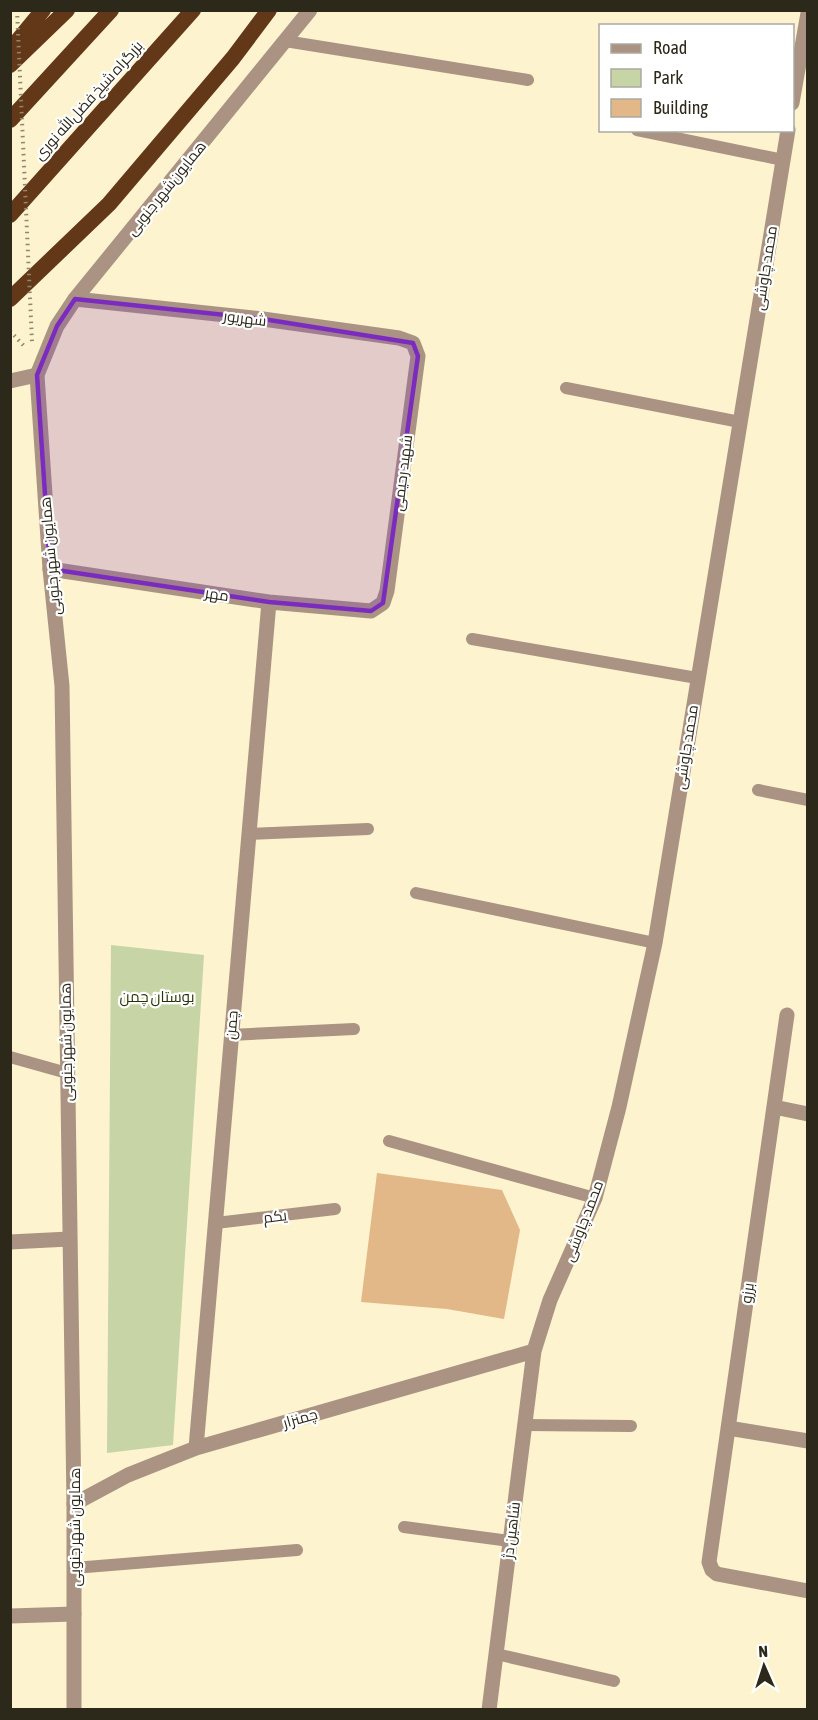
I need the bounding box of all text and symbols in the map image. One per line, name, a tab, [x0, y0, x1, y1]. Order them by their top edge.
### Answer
legend	[599, 24, 794, 132]
street label: بزرگراه شیخ فضل‌الله نوری	[29, 36, 148, 165]
text: Road	[653, 37, 687, 58]
text: Park	[653, 67, 683, 88]
text: Building	[653, 97, 708, 118]
street label: همایون‌شهر جنوبی	[123, 137, 211, 240]
street label: محمد چاوشی	[750, 224, 782, 312]
street label: شهریور	[221, 307, 268, 331]
street label: شهید رحیمی	[389, 434, 417, 512]
street label: همایون‌ شهر جنوبی	[36, 496, 66, 616]
street label: مهر	[203, 584, 230, 606]
street label: محمد چاوشی	[671, 703, 703, 791]
street label: همایون‌ شهر جنوبی	[56, 982, 78, 1102]
park label: بوستان چمن	[120, 988, 194, 1007]
street label: چمن	[221, 1010, 243, 1040]
street label: محمد چاوشی	[560, 1178, 608, 1265]
street label: یکم	[262, 1206, 288, 1228]
street label: برزو	[737, 1282, 758, 1305]
street label: چمنزار	[280, 1405, 320, 1433]
street label: همایون‌ شهر جنوبی	[66, 1468, 85, 1586]
street label: شاهین دژ	[499, 1501, 525, 1561]
north arrow	[734, 1636, 794, 1696]
text: N	[758, 1642, 768, 1660]

